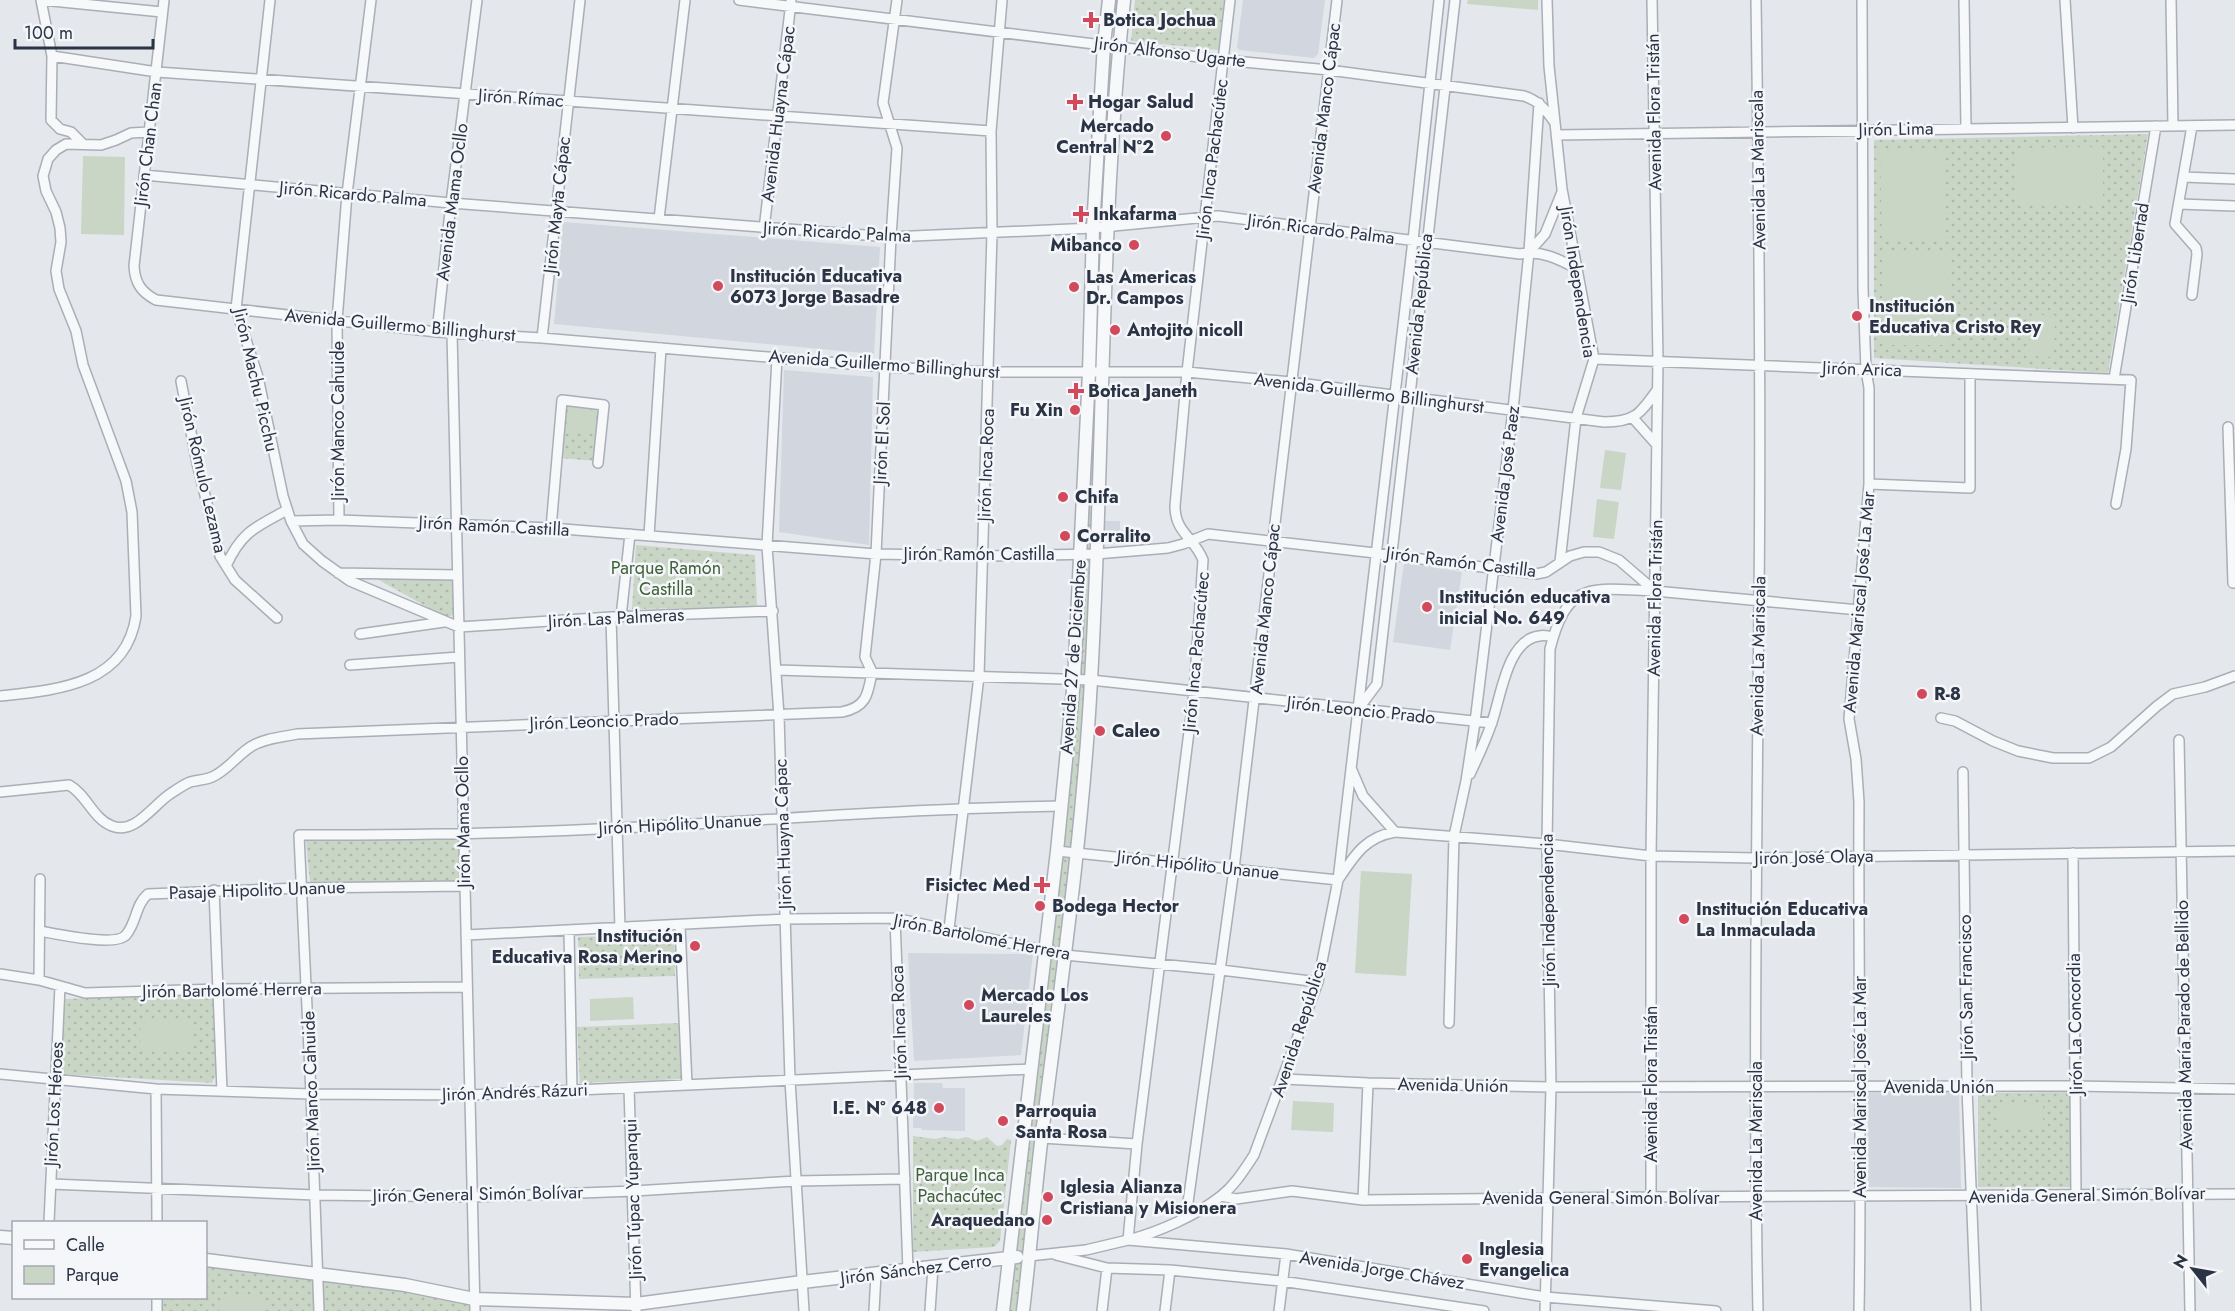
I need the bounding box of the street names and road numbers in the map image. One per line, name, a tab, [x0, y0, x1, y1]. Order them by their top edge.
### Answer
street label: Avenida Manco Cápac	[1301, 21, 1347, 195]
street label: Avenida Huayna Cápac	[754, 24, 802, 204]
street label: Jirón Alfonso Ugarte	[1091, 30, 1247, 74]
street label: Avenida Flora Tristán	[1640, 33, 1668, 191]
street label: Jirón Inca Pachacútec	[1189, 77, 1235, 242]
street label: Jirón Chan Chan	[127, 80, 169, 209]
street label: Jirón Rímac	[475, 82, 565, 114]
street label: Avenida La Mariscala	[1744, 90, 1772, 250]
street label: Jirón Lima	[1856, 115, 1934, 143]
street label: Avenida Mama Ocllo	[429, 122, 475, 282]
street label: Jirón Mayta Cápac	[537, 135, 577, 277]
street label: Jirón Ricardo Palma	[276, 174, 428, 213]
street label: Jirón Libertad	[2114, 201, 2156, 307]
street label: Jirón Independencia	[1553, 202, 1603, 360]
street label: Jirón Ricardo Palma	[1244, 207, 1396, 251]
street label: Jirón Ricardo Palma	[760, 215, 912, 249]
street label: Avenida República	[1399, 232, 1439, 376]
street label: Avenida Guillermo Billinghurst	[284, 302, 517, 348]
street label: Jirón Machu Picchu	[226, 304, 285, 454]
street label: Jirón Manco Cahuide	[325, 341, 351, 503]
street label: Avenida Guillermo Billinghurst	[768, 343, 1001, 385]
street label: Jirón Arica	[1820, 355, 1902, 383]
street label: Avenida Guillermo Billinghurst	[1253, 366, 1486, 420]
street label: Jirón Rómulo Lezama	[172, 393, 234, 555]
street label: Jirón El Sol	[867, 401, 897, 487]
street label: Avenida José Paez	[1484, 403, 1526, 544]
street label: Jirón Inca Roca	[971, 408, 1001, 524]
street label: Avenida Mariscal José La Mar	[1836, 489, 1882, 714]
street label: Jirón Ramón Castilla	[416, 509, 570, 543]
street label: Avenida Flora Tristán	[1641, 519, 1669, 677]
street label: Avenida Manco Cápac	[1243, 522, 1287, 696]
street label: Jirón Ramón Castilla	[1382, 540, 1538, 584]
street label: Jirón Ramón Castilla	[901, 541, 1055, 567]
street label: Avenida 27 de Diciembre	[1053, 559, 1093, 755]
street label: Jirón Inca Pachacútec	[1176, 571, 1216, 735]
street label: Avenida La Mariscala	[1744, 576, 1772, 736]
street label: Jirón Las Palmeras	[545, 601, 685, 635]
street label: Jirón Leoncio Prado	[1283, 689, 1437, 731]
street label: Jirón Leoncio Prado	[527, 705, 679, 737]
street label: Jirón Mama Ocllo	[449, 756, 477, 890]
street label: Jirón Huayna Cápac	[767, 758, 799, 912]
street label: Jirón Hipólito Unanue	[596, 807, 762, 841]
street label: Jirón Independencia	[1534, 833, 1562, 989]
street label: Jirón Hipólito Unanue	[1114, 843, 1280, 886]
street label: Jirón José Olaya	[1752, 843, 1874, 871]
street label: Pasaje Hipolito Unanue	[168, 874, 346, 906]
street label: Avenida María Parado de Bellido	[2169, 900, 2199, 1150]
street label: Jirón Bartolomé Herrera	[889, 907, 1073, 967]
street label: Jirón San Francisco	[1952, 914, 1980, 1062]
street label: Jirón La Concordia	[2061, 953, 2089, 1097]
street label: Avenida República	[1265, 958, 1333, 1100]
street label: Jirón Inca Roca	[884, 965, 914, 1081]
street label: Jirón Bartolomé Herrera	[140, 975, 322, 1005]
street label: Avenida Mariscal José La Mar	[1847, 975, 1873, 1198]
street label: Avenida Flora Tristán	[1638, 1005, 1664, 1163]
street label: Jirón Manco Cahuide	[295, 1010, 327, 1174]
street label: Jirón Los Héroes	[38, 1041, 70, 1169]
street label: Avenida La Mariscala	[1743, 1061, 1769, 1221]
street label: Avenida Unión	[1397, 1071, 1509, 1099]
street label: Avenida Unión	[1883, 1074, 1995, 1100]
street label: Jirón Andrés Rázuri	[439, 1076, 589, 1108]
street label: Jirón Túpac Yupanqui	[617, 1118, 649, 1282]
street label: Jirón General Simón Bolívar	[370, 1179, 584, 1209]
street label: Avenida General Simón Bolívar	[1968, 1180, 2207, 1210]
street label: Avenida General Simón Bolívar	[1482, 1185, 1721, 1211]
street label: Avenida Jorge Chávez	[1298, 1244, 1467, 1296]
street label: Jirón Sánchez Cerro	[837, 1247, 993, 1291]

